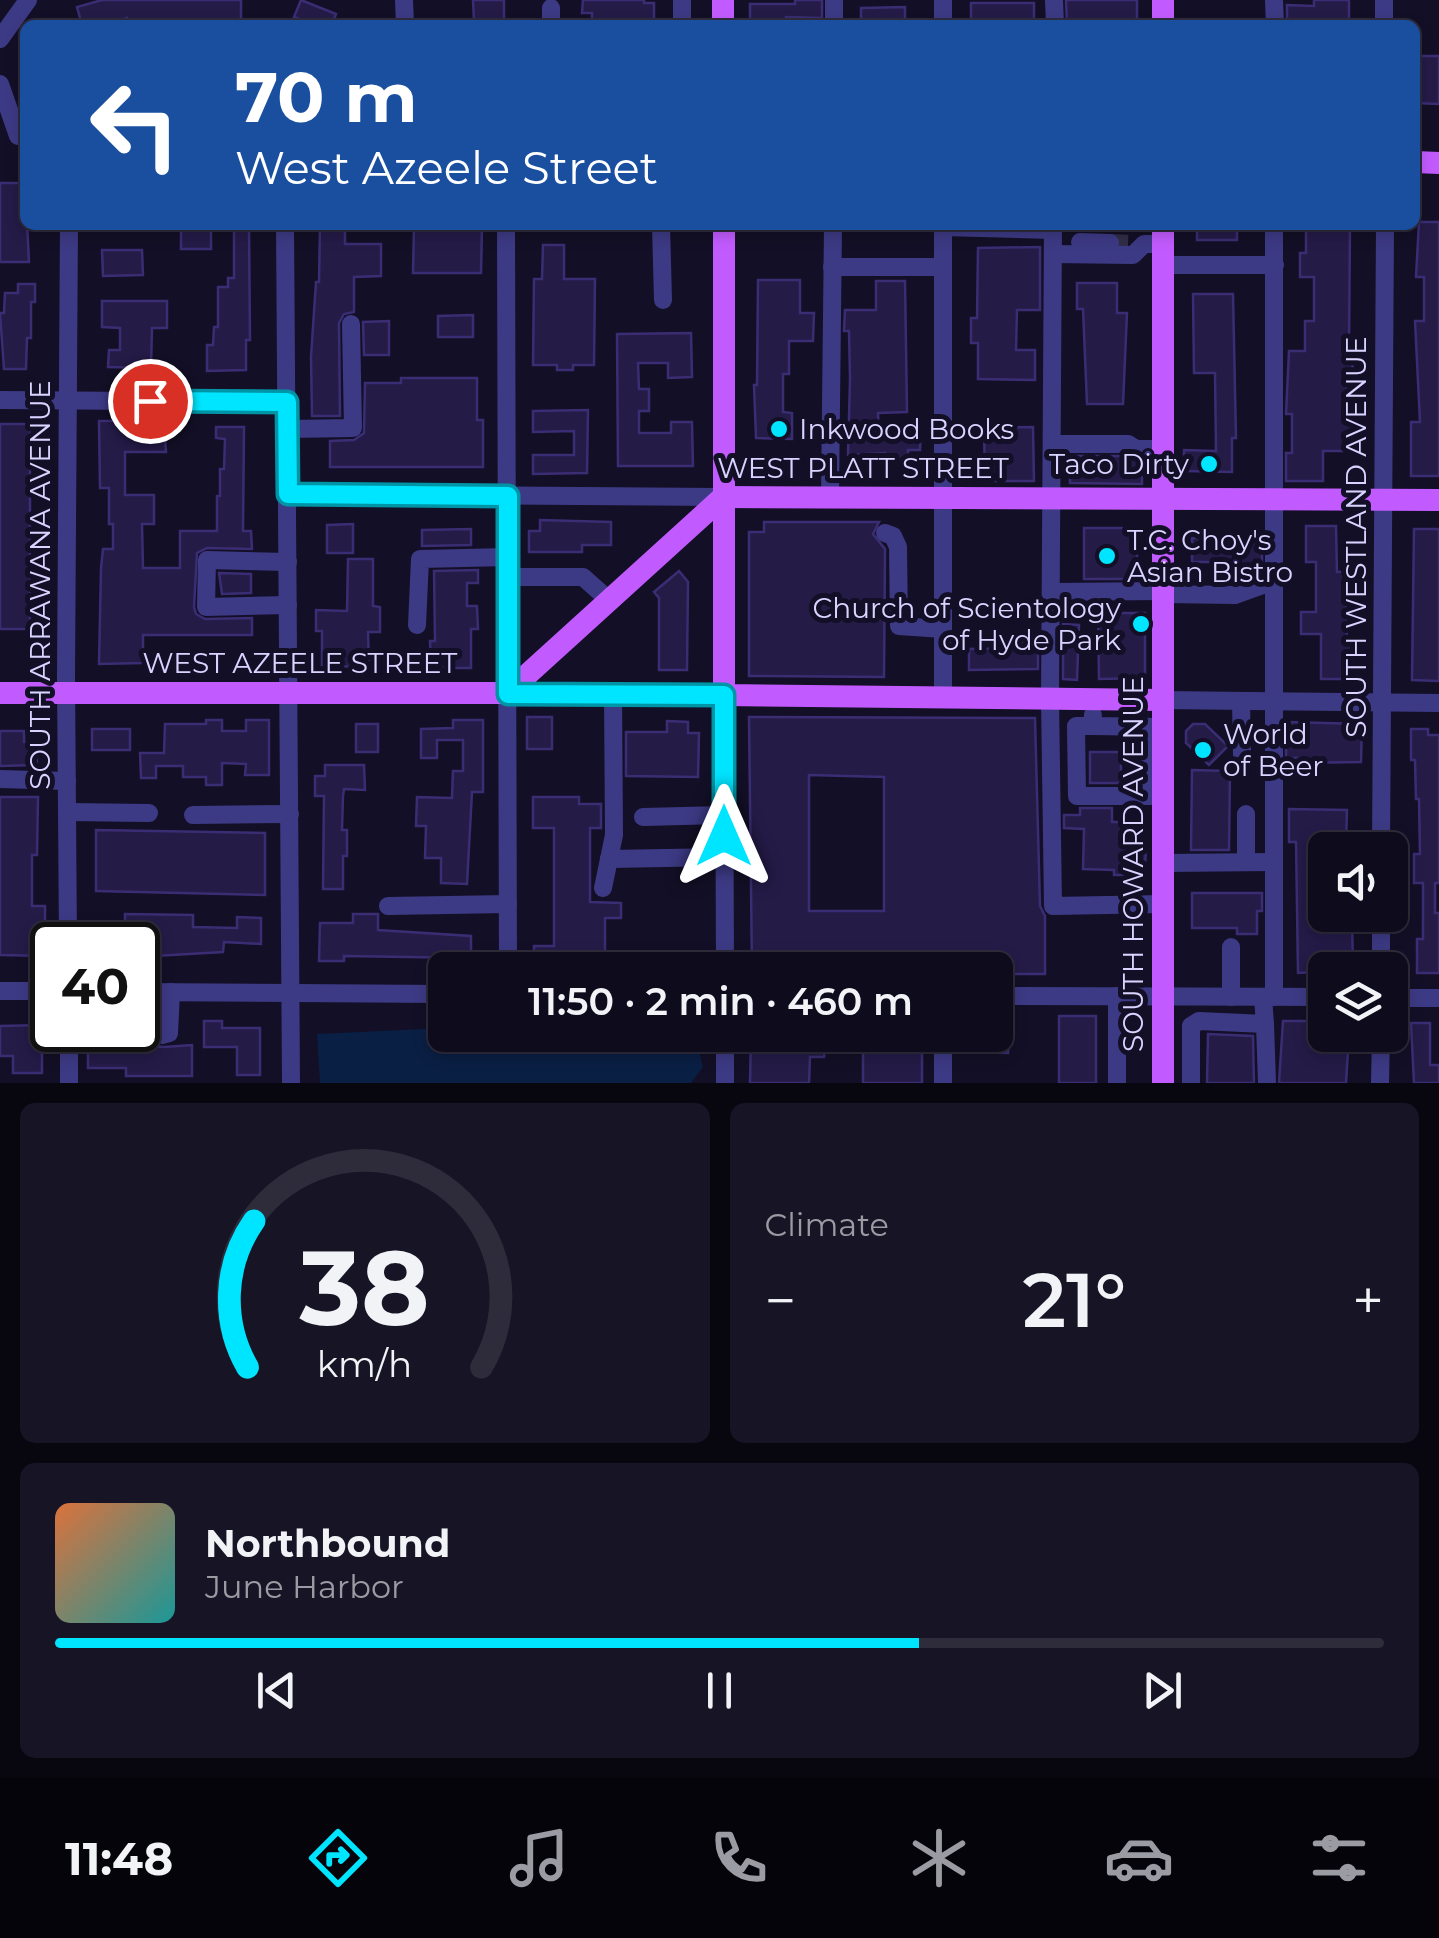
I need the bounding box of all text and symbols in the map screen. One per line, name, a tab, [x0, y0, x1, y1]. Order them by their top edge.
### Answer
text: 70 m	[235, 54, 418, 140]
icon: left	[70, 60, 200, 190]
text: West Azeele Street	[235, 140, 658, 195]
street label: SOUTH WESTLAND AVENUE	[1339, 336, 1373, 738]
pin	[108, 359, 193, 444]
icon: arrive	[123, 374, 178, 429]
street label: SOUTH ARRAWANA AVENUE	[23, 380, 57, 790]
place label: Inkwood Books	[799, 412, 1014, 446]
marker: Inkwood Books	[768, 418, 790, 440]
place label: Taco Dirty	[1049, 447, 1190, 481]
street label: WEST PLATT STREET	[717, 451, 1009, 485]
marker: Taco Dirty	[1198, 453, 1220, 475]
place label: T.C. Choy's Asian Bistro	[1127, 523, 1293, 589]
marker: T.C. Choy's Asian Bistro	[1096, 545, 1118, 567]
place label: Church of Scientology of Hyde Park	[812, 591, 1122, 657]
marker: Church of Scientology of Hyde Park	[1130, 613, 1152, 635]
street label: WEST AZEELE STREET	[143, 646, 457, 680]
street label: SOUTH HOWARD AVENUE	[1116, 676, 1150, 1052]
place label: World of Beer	[1223, 717, 1324, 783]
marker: World of Beer	[1192, 739, 1214, 761]
position arrow	[672, 784, 776, 888]
map controls	[1308, 832, 1408, 1052]
button: sound	[1308, 832, 1408, 932]
speed limit sign: 40	[30, 922, 160, 1052]
button: layers	[1308, 952, 1408, 1052]
text: 11:50 · 2 min · 460 m	[528, 978, 913, 1025]
text: Climate	[765, 1205, 889, 1244]
text: 38	[299, 1224, 430, 1351]
text: 21°	[1022, 1254, 1126, 1346]
text: −	[765, 1267, 796, 1334]
text: +	[1352, 1267, 1384, 1334]
text: km/h	[317, 1342, 412, 1386]
text: Northbound	[205, 1520, 450, 1567]
text: June Harbor	[205, 1567, 404, 1606]
icon: previous	[249, 1663, 304, 1718]
icon: pause	[692, 1663, 747, 1718]
icon: next	[1135, 1663, 1190, 1718]
icon: directions	[303, 1823, 373, 1893]
icon: music	[504, 1823, 574, 1893]
icon: phone	[704, 1823, 774, 1893]
icon: climate	[904, 1823, 974, 1893]
icon: car	[1104, 1823, 1174, 1893]
icon: filters	[1304, 1823, 1374, 1893]
text: 11:48	[65, 1831, 173, 1886]

